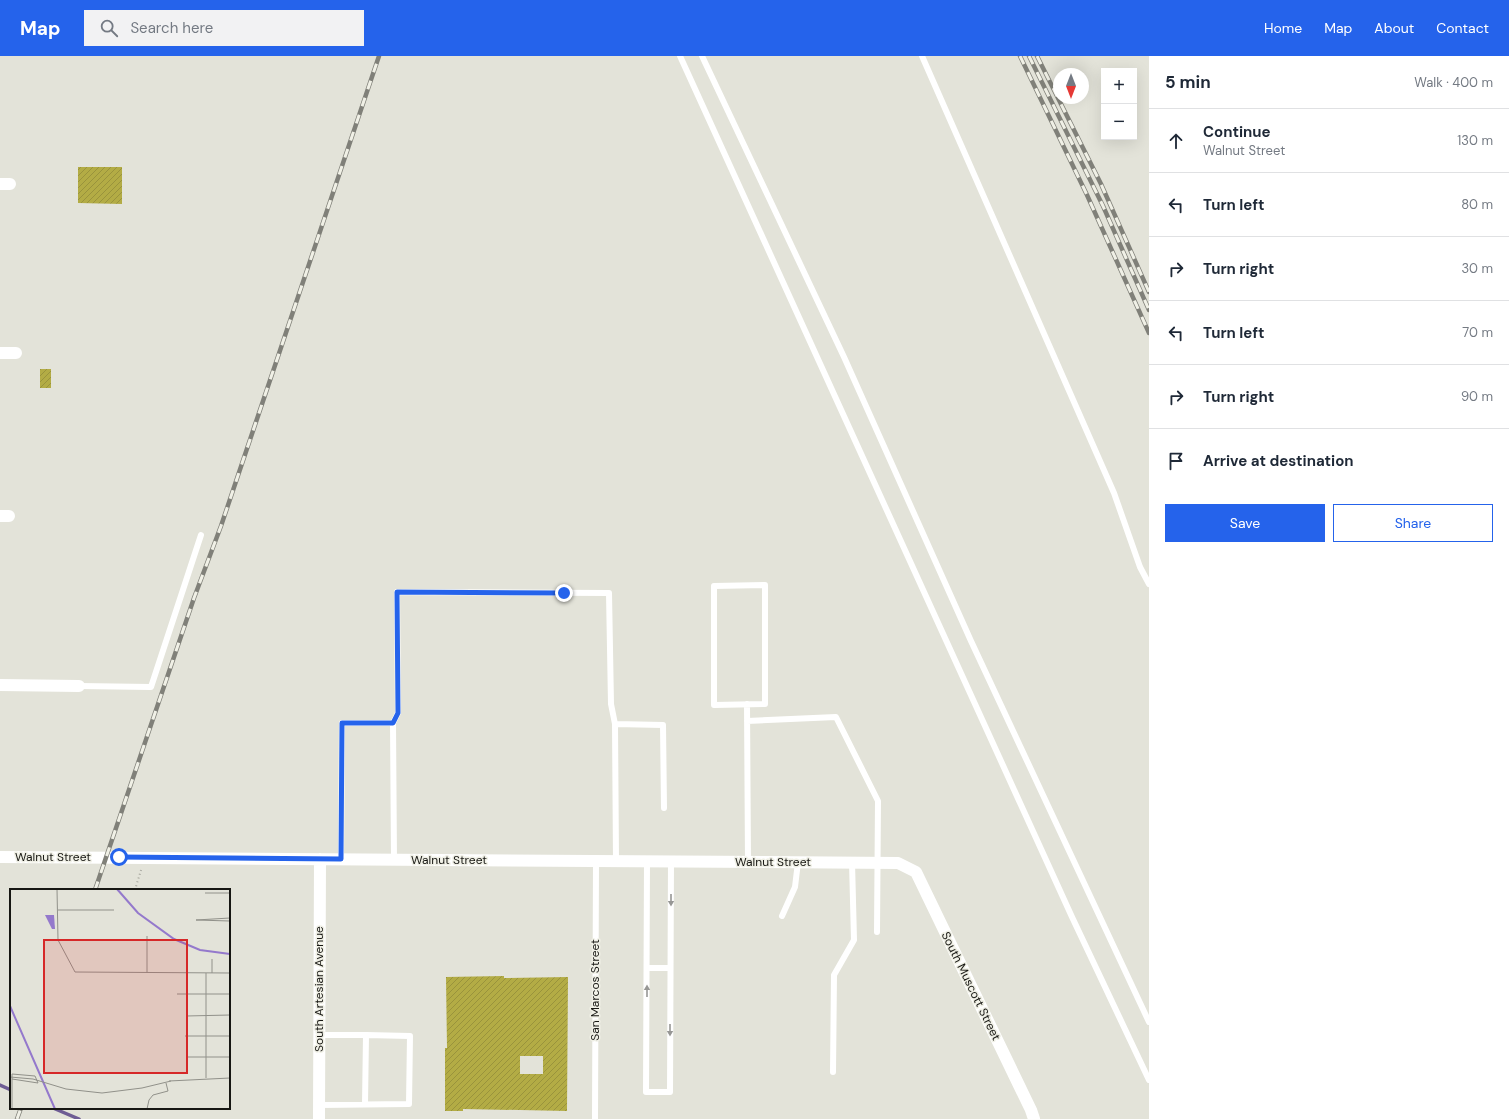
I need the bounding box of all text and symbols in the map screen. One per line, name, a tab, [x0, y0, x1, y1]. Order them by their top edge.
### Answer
search box	[84, 10, 364, 46]
text: Map	[20, 16, 60, 41]
icon: search	[98, 17, 120, 39]
text: Search here	[130, 18, 213, 38]
text: Home	[1264, 19, 1302, 37]
text: Map	[1324, 19, 1352, 37]
text: About	[1374, 19, 1414, 37]
text: Contact	[1436, 19, 1489, 37]
north arrow	[1053, 68, 1089, 104]
map controls	[1101, 68, 1137, 140]
button: +	[1101, 68, 1137, 104]
text: 5 min	[1165, 71, 1211, 93]
text: Walk · 400 m	[1414, 74, 1493, 91]
button: −	[1101, 104, 1137, 140]
text: Continue	[1203, 122, 1271, 142]
icon: ahead	[1165, 130, 1187, 152]
text: 130 m	[1457, 132, 1493, 149]
text: Walnut Street	[1203, 142, 1285, 159]
icon: left	[1165, 194, 1187, 216]
text: Turn left	[1203, 195, 1264, 215]
text: 80 m	[1461, 196, 1493, 213]
icon: right	[1165, 258, 1187, 280]
text: Turn right	[1203, 259, 1274, 279]
text: 30 m	[1461, 260, 1493, 277]
icon: left	[1165, 322, 1187, 344]
text: Turn left	[1203, 323, 1264, 343]
text: 70 m	[1462, 324, 1493, 341]
icon: right	[1165, 386, 1187, 408]
text: Turn right	[1203, 387, 1274, 407]
text: 90 m	[1461, 388, 1493, 405]
icon: arrive	[1165, 450, 1187, 472]
text: Arrive at destination	[1203, 451, 1354, 471]
button: Save	[1165, 504, 1325, 542]
button: Share	[1333, 504, 1493, 542]
route end	[555, 584, 573, 602]
route start	[110, 848, 128, 866]
street label: Walnut Street	[15, 849, 91, 865]
street label: Walnut Street	[411, 852, 487, 868]
street label: Walnut Street	[735, 854, 811, 870]
inset map	[10, 889, 230, 1109]
one-way arrow	[668, 894, 674, 907]
street label: South Artesian Avenue	[311, 926, 327, 1052]
street label: South Muscott Street	[938, 929, 1004, 1043]
street label: San Marcos Street	[587, 939, 603, 1041]
one-way arrow	[644, 984, 650, 997]
one-way arrow	[667, 1024, 673, 1037]

